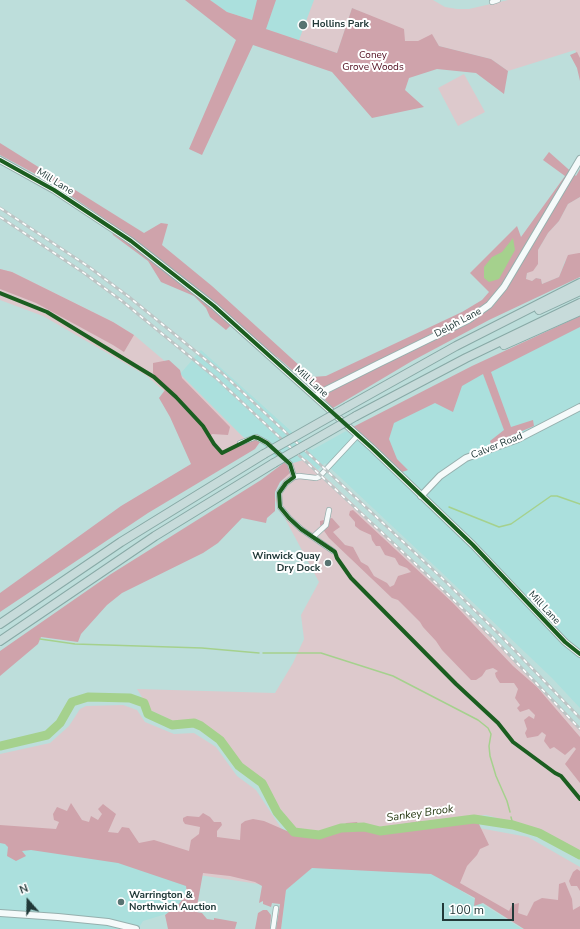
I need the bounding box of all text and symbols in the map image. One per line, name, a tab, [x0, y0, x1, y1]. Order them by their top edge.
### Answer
marker: Hollins Park	[297, 19, 309, 31]
place label: Hollins Park	[312, 19, 369, 31]
park label: Coney Grove Woods	[342, 50, 404, 74]
street label: Mill Lane	[34, 166, 76, 198]
street label: Delph Lane	[432, 306, 484, 340]
street label: Mill Lane	[292, 364, 330, 400]
street label: Calver Road	[469, 430, 525, 462]
place label: Winwick Quay Dry Dock	[252, 551, 320, 574]
marker: Winwick Quay Dry Dock	[323, 558, 333, 568]
street label: Mill Lane	[526, 589, 562, 627]
water label: Sankey Brook	[386, 803, 454, 825]
north arrow	[8, 881, 48, 921]
text: N	[17, 881, 30, 898]
place label: Warrington & Northwich Auction	[129, 890, 216, 914]
scale bar	[444, 895, 516, 921]
marker: Warrington & Northwich Auction	[116, 897, 126, 907]
text: 100 m	[449, 902, 484, 918]

